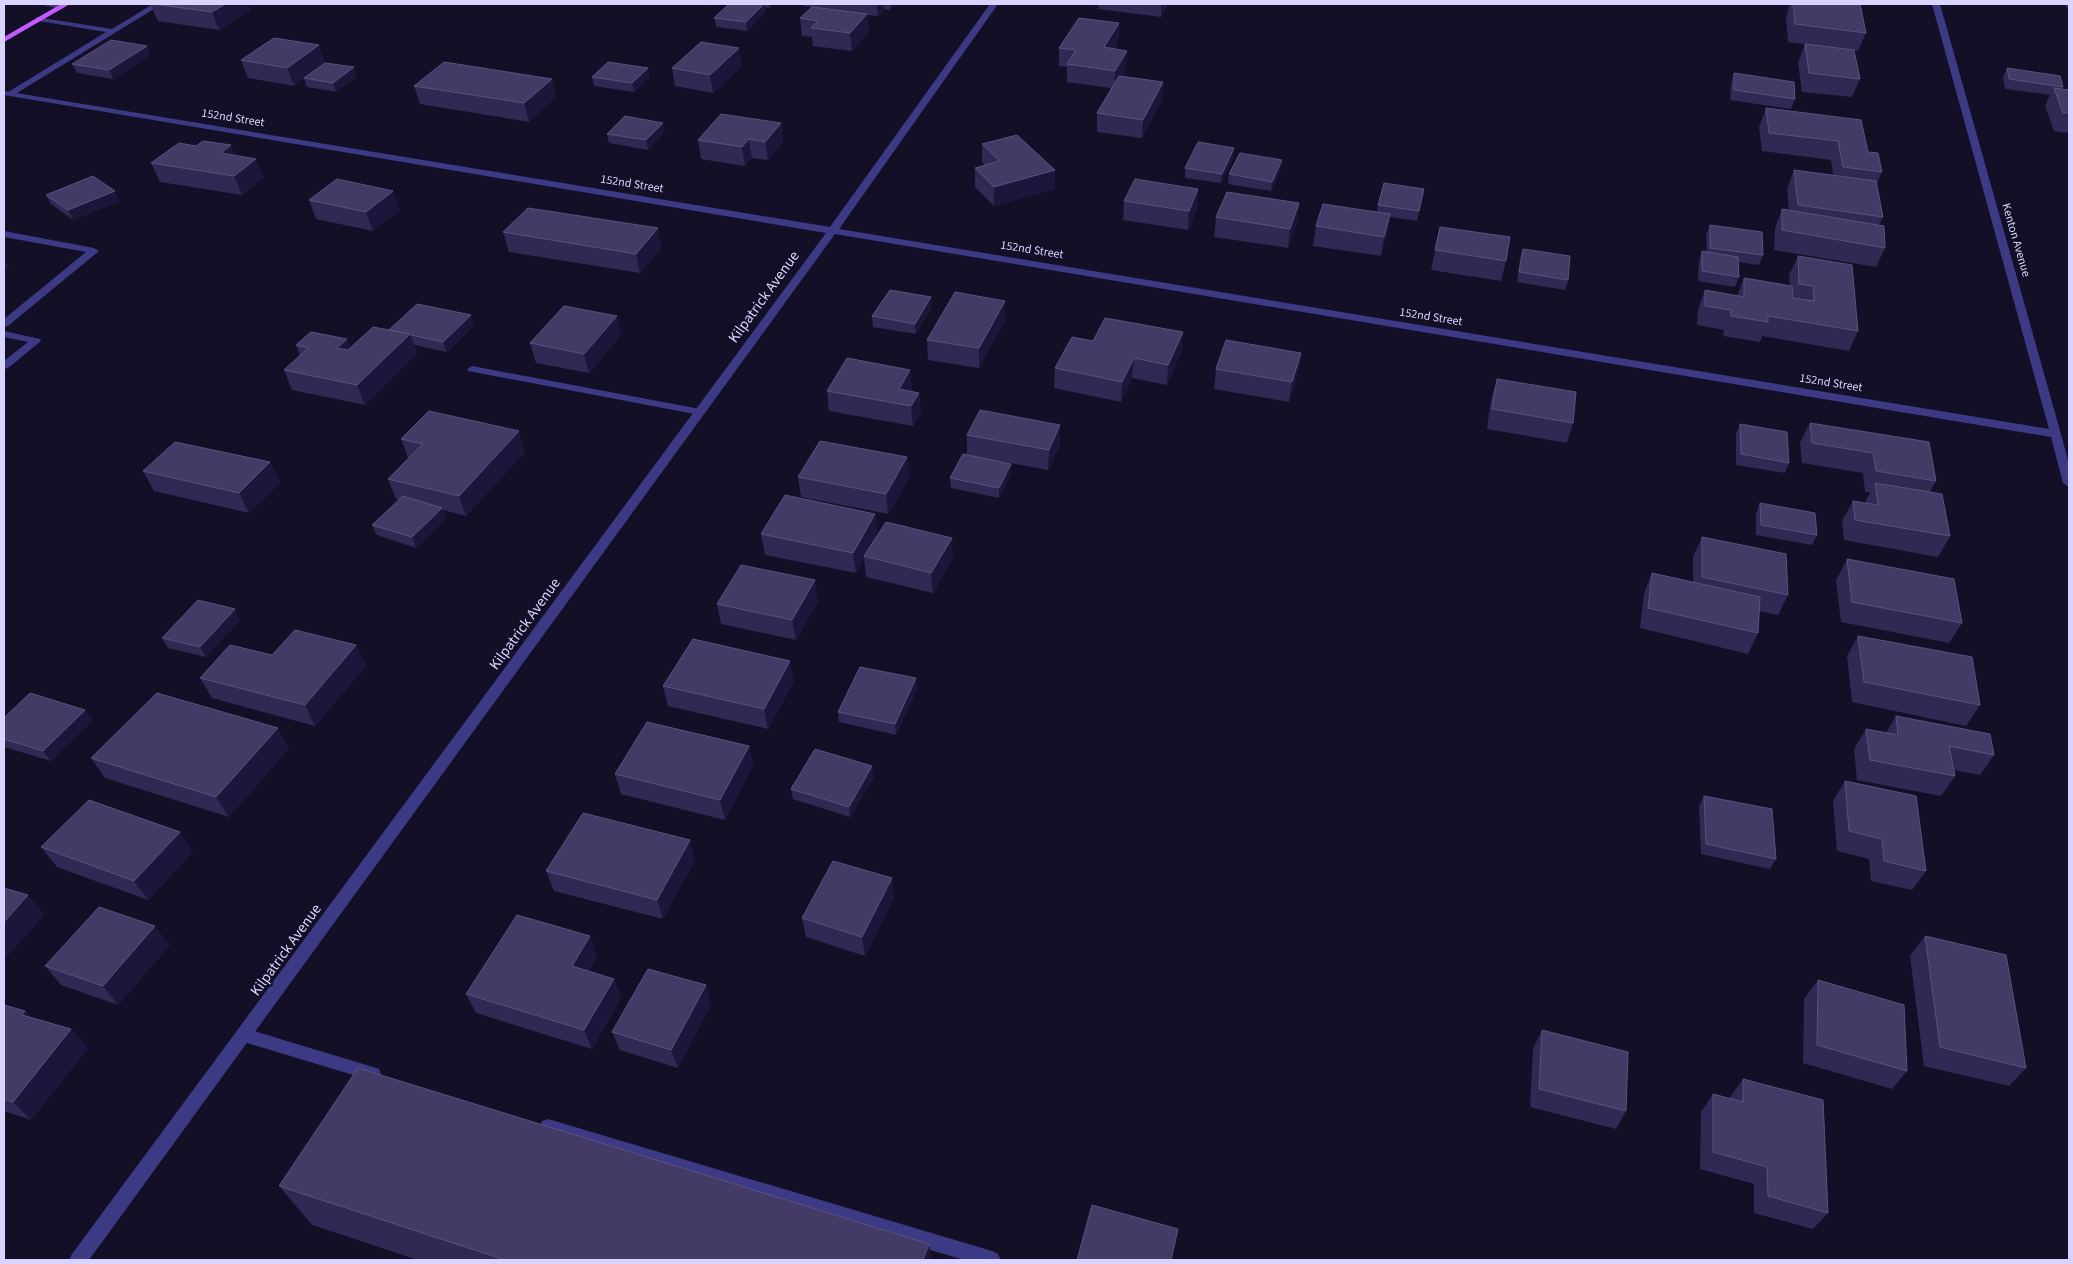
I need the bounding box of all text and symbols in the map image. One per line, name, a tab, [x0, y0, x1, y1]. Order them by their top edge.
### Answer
street label: 152nd Street	[200, 105, 266, 131]
street label: 152nd Street	[599, 171, 665, 197]
street label: Kenton Avenue	[1997, 201, 2035, 279]
street label: 152nd Street	[999, 237, 1065, 263]
street label: Kilpatrick Avenue	[723, 247, 805, 347]
street label: 152nd Street	[1398, 304, 1464, 330]
street label: 152nd Street	[1798, 370, 1864, 396]
street label: Kilpatrick Avenue	[484, 574, 566, 674]
street label: Kilpatrick Avenue	[245, 900, 327, 1000]

